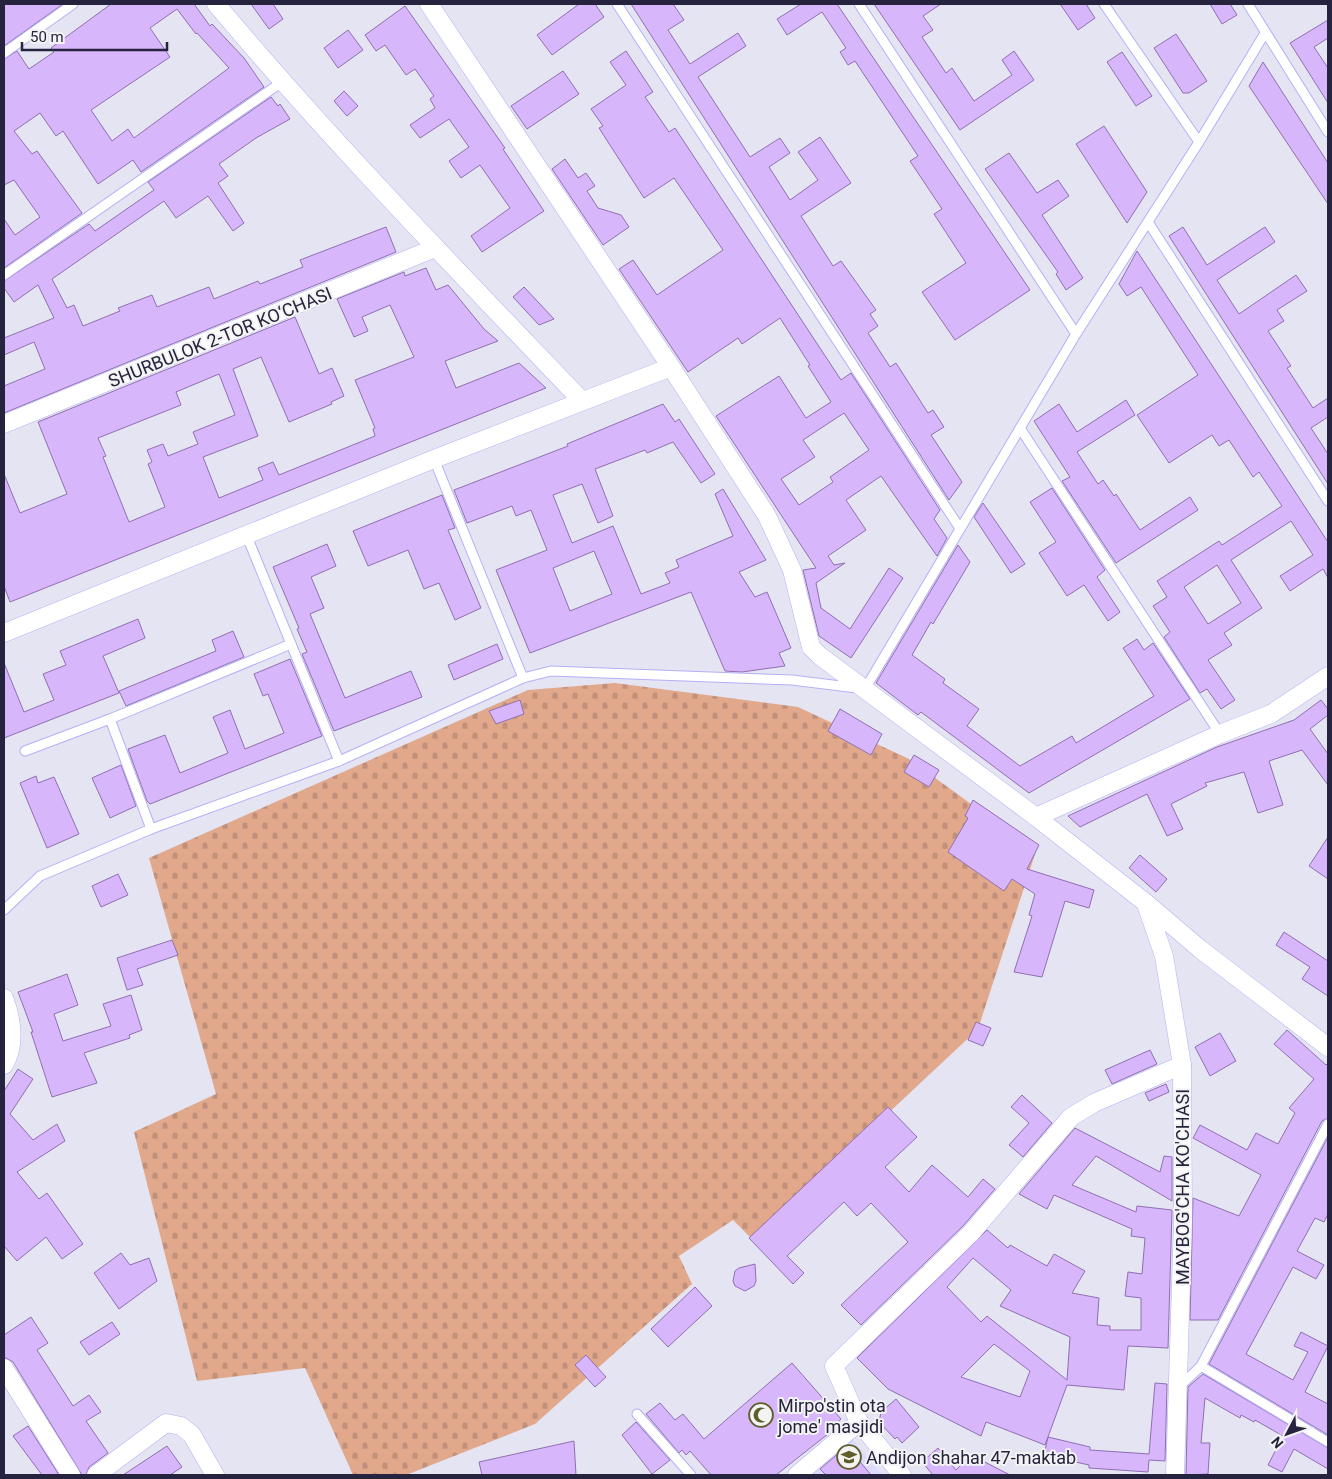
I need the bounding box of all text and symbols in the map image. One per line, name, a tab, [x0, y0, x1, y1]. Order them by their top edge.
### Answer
scale bar	[22, 20, 168, 52]
text: 50 m	[30, 28, 64, 46]
street label: SHURBULOK 2-TOR KO‘CHASI	[105, 282, 335, 392]
street label: MAYBOG'CHA KO'CHASI	[1172, 1089, 1193, 1285]
place label: Mirpo'stin ota jome' masjidi	[777, 1395, 886, 1437]
mosque icon: Mirpo'stin ota jome' masjidi	[748, 1402, 774, 1428]
north arrow	[1262, 1409, 1312, 1459]
text: N	[1268, 1434, 1286, 1452]
school or university icon: Andijon shahar 47-maktab	[836, 1444, 862, 1470]
place label: Andijon shahar 47-maktab	[866, 1447, 1076, 1468]

